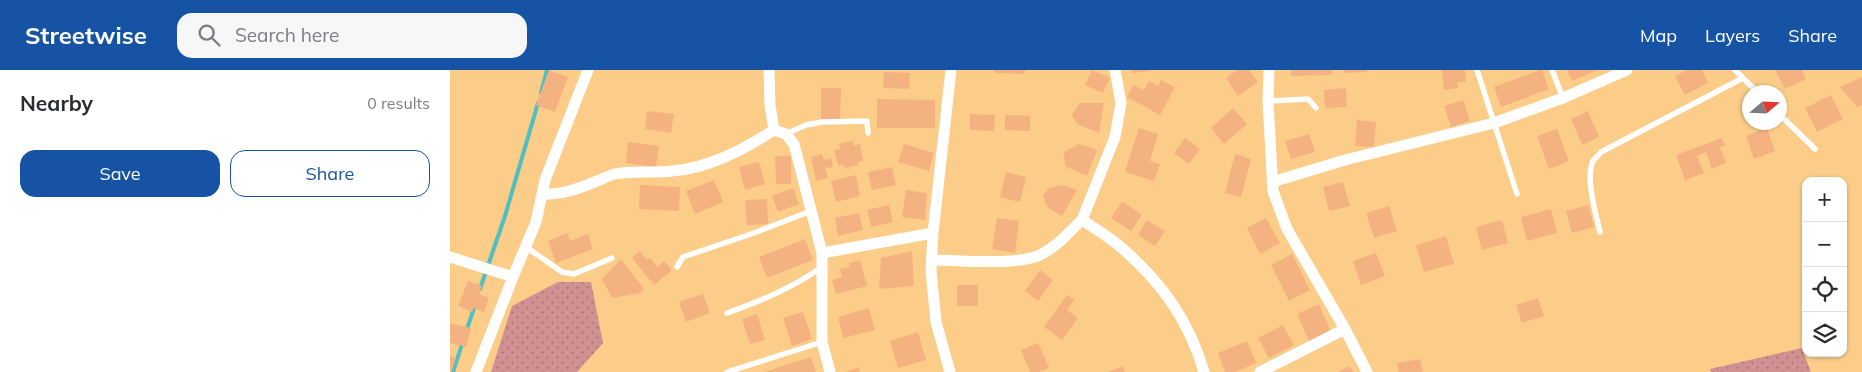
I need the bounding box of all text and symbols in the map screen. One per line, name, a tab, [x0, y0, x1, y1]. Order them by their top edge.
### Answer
search box	[177, 13, 527, 58]
text: Streetwise	[25, 20, 147, 50]
icon: search	[195, 21, 223, 49]
text: Search here	[235, 23, 339, 47]
text: Map	[1640, 24, 1677, 47]
text: Layers	[1705, 24, 1760, 47]
text: Share	[1788, 24, 1837, 47]
north arrow	[1742, 85, 1787, 130]
text: Nearby	[20, 90, 93, 116]
text: 0 results	[367, 93, 430, 113]
button: Save	[20, 150, 220, 197]
button: Share	[230, 150, 430, 197]
map controls	[1802, 177, 1847, 357]
button: +	[1802, 177, 1847, 222]
button: −	[1802, 222, 1847, 267]
button: locate	[1802, 267, 1847, 312]
button: layers	[1802, 312, 1847, 357]

